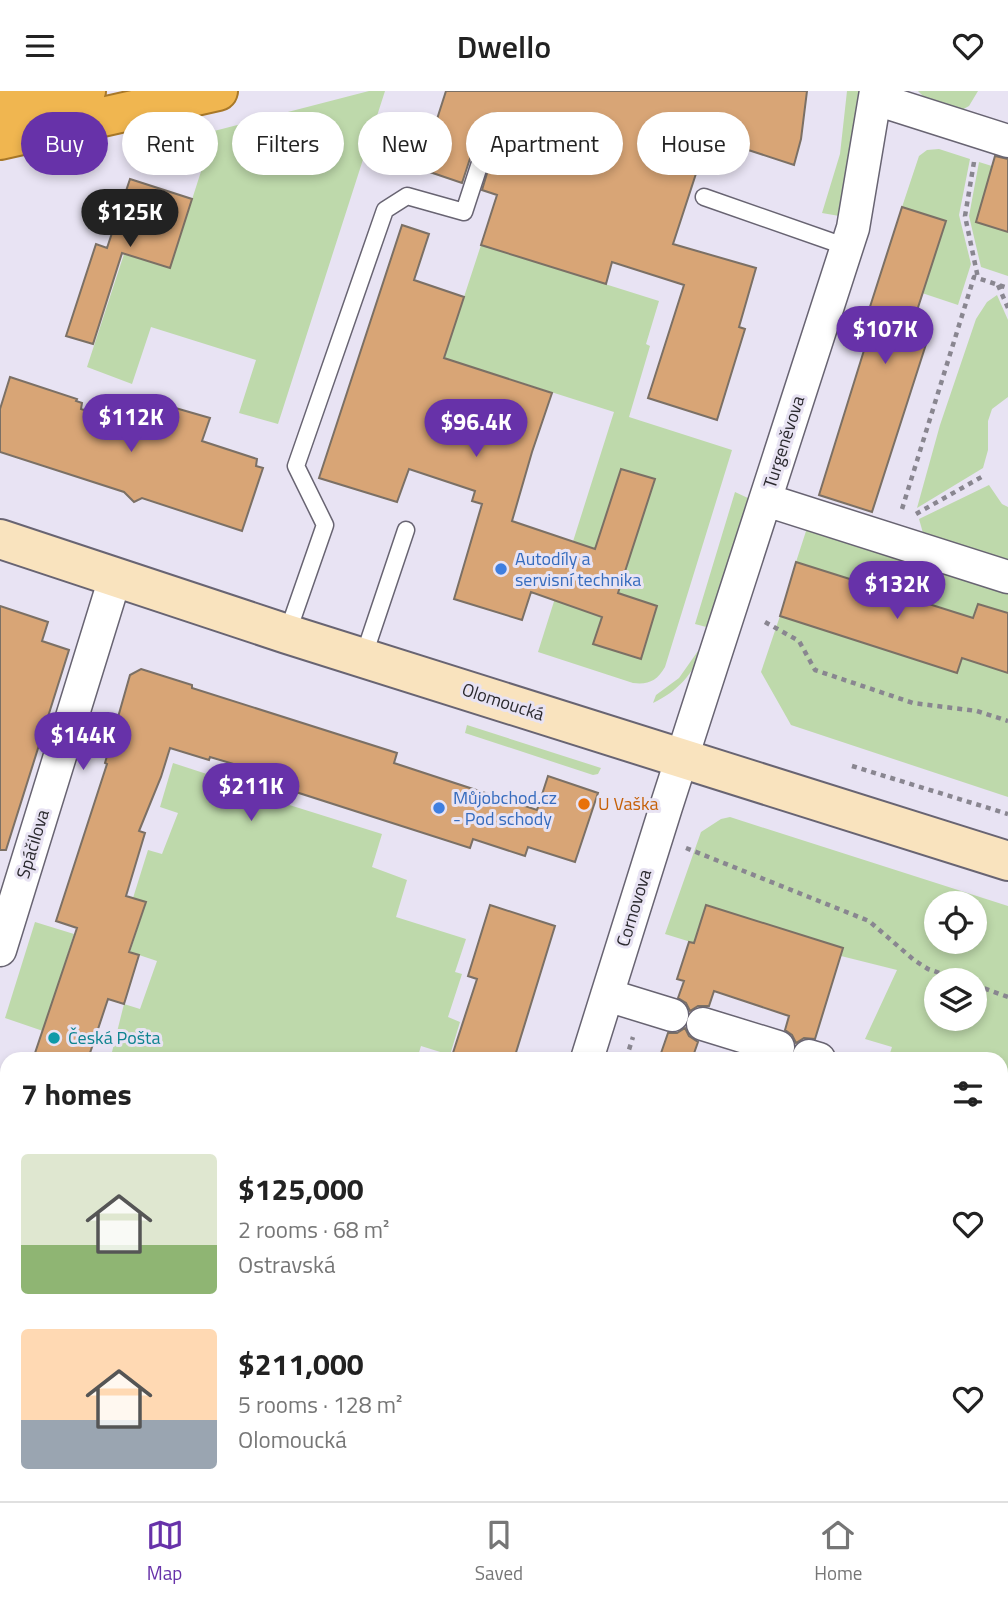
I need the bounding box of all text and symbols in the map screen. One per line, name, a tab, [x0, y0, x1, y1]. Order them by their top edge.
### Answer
text: Dwello	[457, 22, 551, 70]
icon: menu	[21, 27, 59, 65]
icon: heart	[949, 27, 987, 65]
chip: Buy	[21, 112, 108, 175]
chip: Rent	[122, 112, 218, 175]
chip: Filters	[232, 112, 344, 175]
chip: New	[358, 112, 452, 175]
chip: Apartment	[466, 112, 623, 175]
chip: House	[637, 112, 750, 175]
pin: $125K	[81, 190, 179, 249]
text: $125K	[97, 194, 163, 229]
pin: $107K	[836, 307, 934, 366]
text: $107K	[852, 311, 918, 346]
street label: Turgeněvova	[756, 392, 811, 492]
pin: $112K	[82, 395, 180, 454]
text: $112K	[98, 399, 164, 434]
pin: $96.4K	[419, 399, 533, 459]
text: $96.4K	[440, 404, 512, 439]
place label: Autodíly a servisní technika	[515, 545, 641, 593]
marker: Autodíly a servisní technika	[493, 561, 509, 577]
pin: $132K	[848, 561, 946, 621]
text: $132K	[864, 566, 930, 601]
street label: Olomoucká	[459, 676, 548, 728]
pin: $144K	[34, 713, 132, 772]
text: $144K	[50, 717, 116, 752]
pin: $211K	[202, 763, 300, 823]
text: $211K	[218, 768, 284, 803]
place label: Můjobchod.cz - Pod schody	[453, 784, 557, 832]
place label: U Vaška	[598, 790, 659, 817]
marker: U Vaška	[576, 796, 592, 812]
marker: Můjobchod.cz - Pod schody	[431, 800, 447, 816]
street label: Spáčilova	[9, 806, 56, 882]
street label: Cornovova	[609, 866, 658, 950]
map controls	[924, 891, 987, 1031]
button: locate	[924, 891, 987, 954]
button: layers	[924, 968, 987, 1031]
place label: Česká Pošta	[68, 1024, 160, 1051]
marker: Česká Pošta	[46, 1030, 62, 1046]
text: 7 homes	[21, 1071, 132, 1117]
icon: filters	[949, 1075, 987, 1113]
text: $125,000	[238, 1166, 364, 1212]
icon: home	[77, 1182, 161, 1266]
icon: heart	[949, 1205, 987, 1243]
text: 2 rooms · 68 m²	[238, 1212, 389, 1247]
text: Ostravská	[238, 1247, 335, 1282]
text: $211,000	[238, 1341, 364, 1387]
icon: home	[77, 1357, 161, 1441]
icon: heart	[949, 1380, 987, 1418]
text: 5 rooms · 128 m²	[238, 1387, 402, 1422]
text: Olomoucká	[238, 1422, 347, 1457]
tab: Map	[146, 1516, 184, 1587]
tab: Saved	[475, 1516, 523, 1587]
tab: Home	[814, 1516, 862, 1587]

